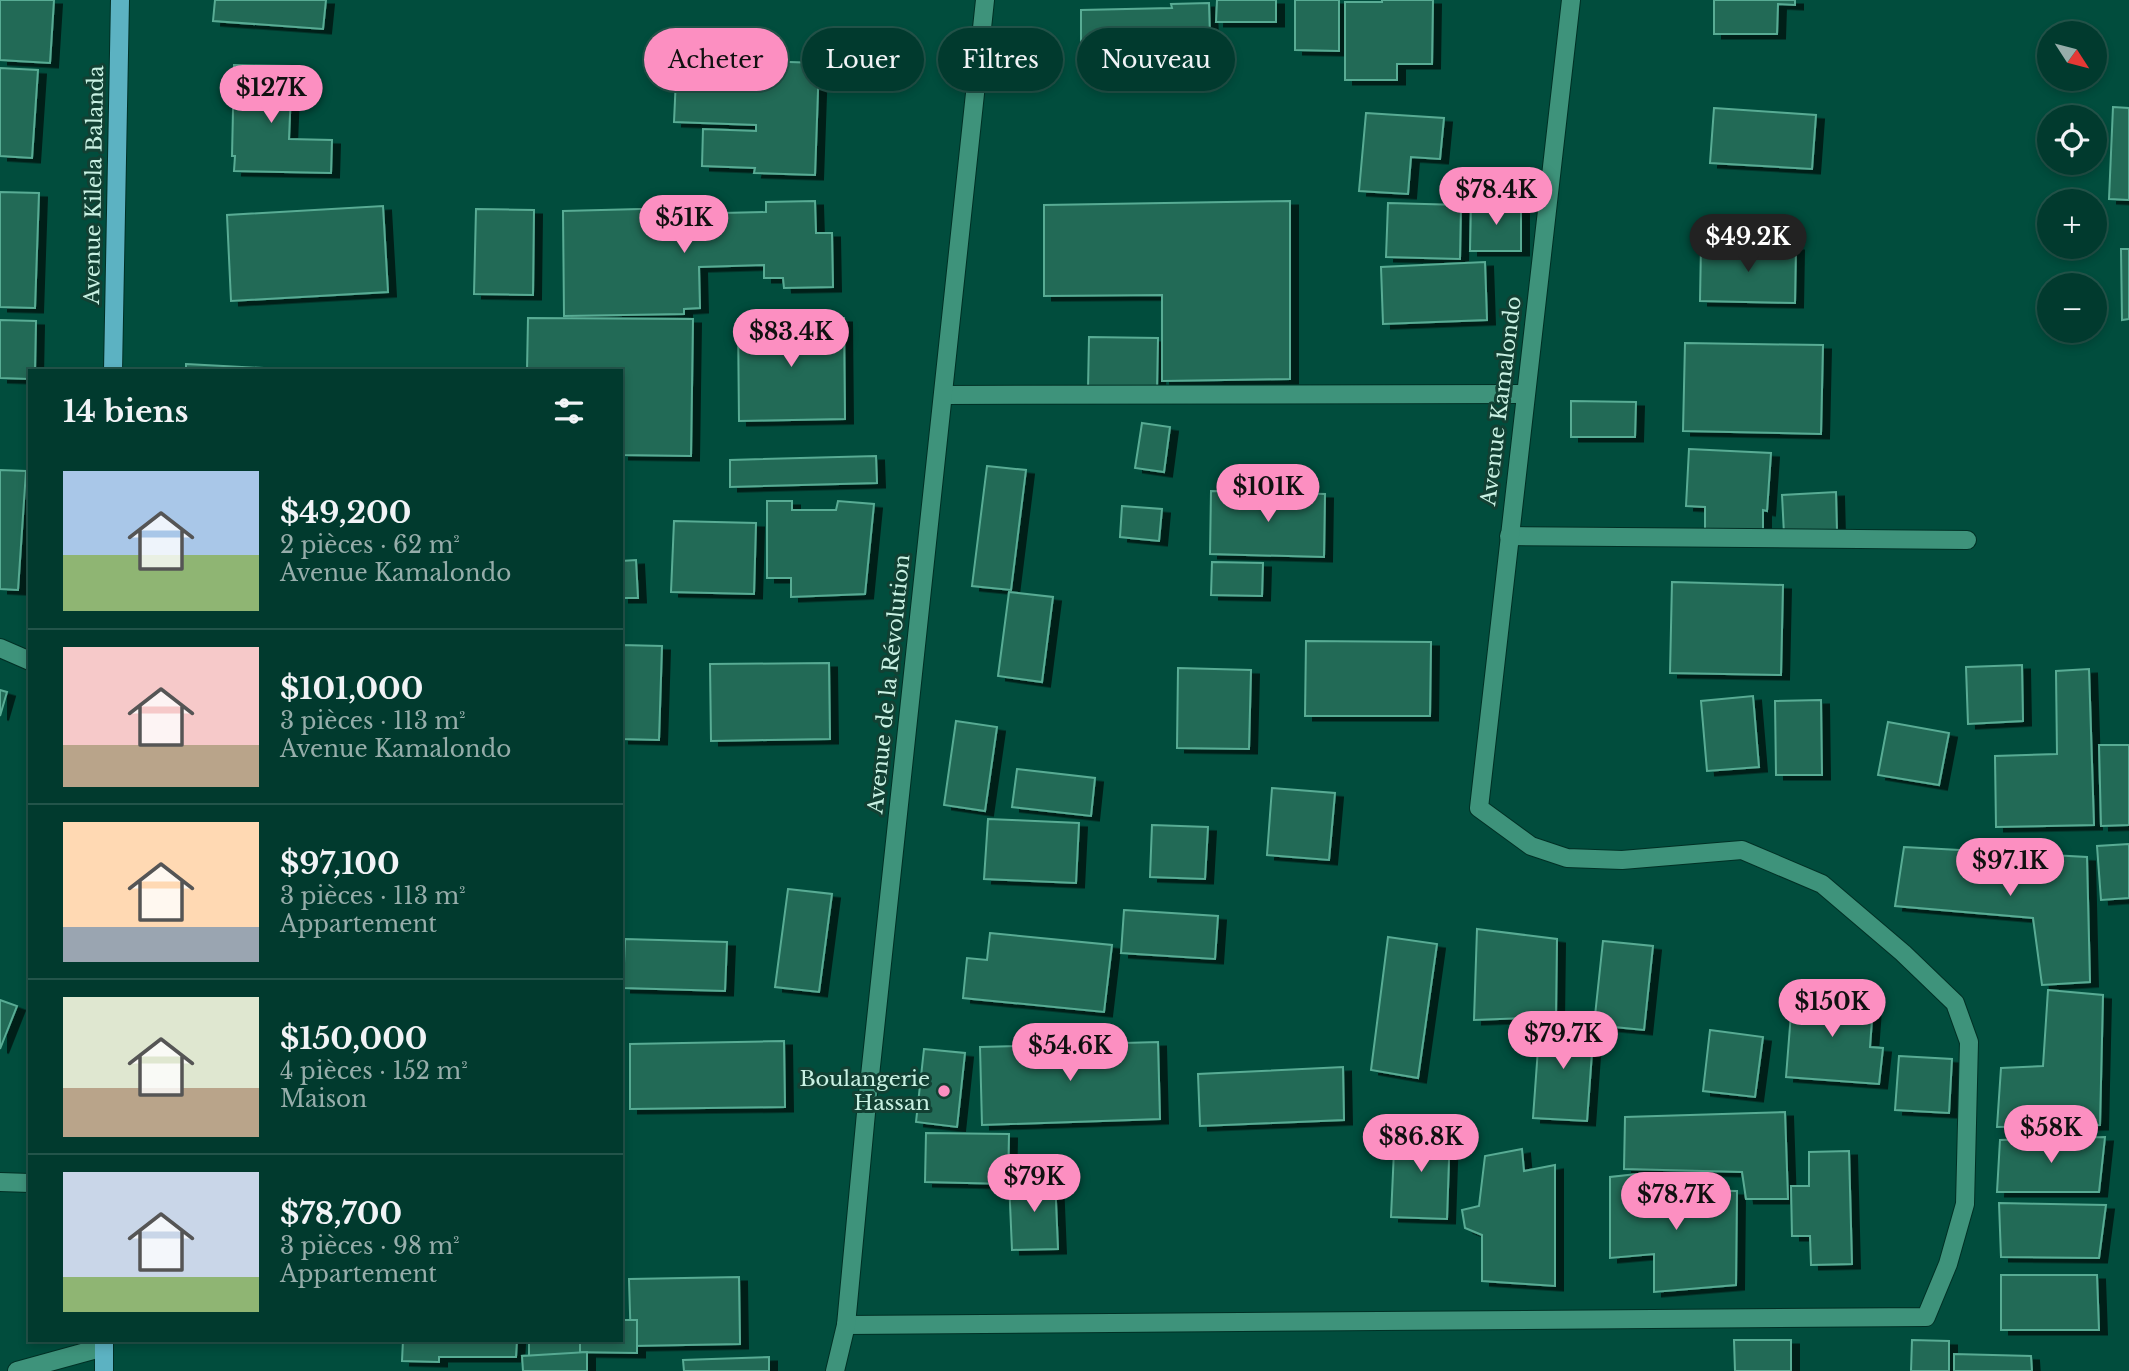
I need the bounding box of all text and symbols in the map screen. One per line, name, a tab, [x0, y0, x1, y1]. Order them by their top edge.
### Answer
north arrow	[2037, 21, 2107, 91]
map controls	[2037, 21, 2107, 343]
chip: Acheter	[644, 28, 788, 91]
chip: Louer	[802, 28, 924, 91]
chip: Filtres	[938, 28, 1063, 91]
chip: Nouveau	[1077, 28, 1235, 91]
street label: Avenue Kilela Balanda	[79, 65, 109, 306]
pin: $127K	[222, 66, 320, 125]
text: $127K	[236, 74, 306, 102]
button: locate	[2037, 105, 2107, 175]
pin: $78.4K	[1439, 168, 1553, 227]
text: $78.4K	[1455, 176, 1537, 204]
button: +	[2037, 189, 2107, 259]
pin: $51K	[643, 196, 725, 255]
text: $51K	[655, 204, 713, 232]
pin: $49.2K	[1691, 215, 1805, 274]
text: $49.2K	[1706, 223, 1790, 251]
button: −	[2037, 273, 2107, 343]
street label: Avenue Kamalondo	[1475, 295, 1527, 508]
pin: $83.4K	[734, 310, 848, 369]
text: $83.4K	[749, 318, 833, 346]
icon: filters	[550, 392, 588, 430]
text: 14 biens	[63, 393, 188, 430]
pin: $101K	[1219, 464, 1317, 524]
text: $101K	[1232, 473, 1304, 501]
text: $49,200	[280, 494, 411, 531]
icon: home	[119, 499, 203, 583]
text: 2 pièces · 62 m²	[280, 531, 460, 559]
street label: Avenue de la Révolution	[862, 553, 916, 816]
text: Avenue Kamalondo	[280, 559, 511, 587]
text: $101,000	[280, 670, 423, 707]
icon: home	[119, 675, 203, 759]
text: 3 pièces · 113 m²	[280, 707, 466, 735]
text: Avenue Kamalondo	[280, 735, 511, 763]
pin: $97.1K	[1953, 838, 2067, 898]
text: $97,100	[280, 845, 400, 882]
text: $97.1K	[1972, 847, 2048, 875]
icon: home	[119, 850, 203, 934]
text: 3 pièces · 113 m²	[280, 882, 466, 910]
text: Appartement	[280, 910, 437, 938]
pin: $150K	[1783, 979, 1881, 1039]
text: $150K	[1795, 988, 1869, 1016]
pin: $79.7K	[1506, 1012, 1620, 1071]
text: $150,000	[280, 1020, 428, 1057]
text: $79.7K	[1524, 1020, 1602, 1048]
pin: $54.6K	[1013, 1024, 1127, 1083]
icon: home	[119, 1025, 203, 1109]
text: $54.6K	[1028, 1032, 1112, 1060]
text: 4 pièces · 152 m²	[280, 1057, 468, 1085]
place label: Boulangerie Hassan	[799, 1066, 930, 1116]
marker: Boulangerie Hassan	[936, 1083, 952, 1099]
text: Maison	[280, 1085, 367, 1113]
pin: $58K	[2010, 1106, 2092, 1165]
pin: $86.8K	[1364, 1114, 1478, 1174]
text: $58K	[2020, 1114, 2082, 1142]
text: $86.8K	[1379, 1123, 1463, 1151]
pin: $79K	[993, 1154, 1075, 1214]
text: $79K	[1003, 1163, 1065, 1191]
pin: $78.7K	[1619, 1172, 1733, 1232]
text: $78.7K	[1637, 1181, 1715, 1209]
text: $78,700	[280, 1195, 402, 1232]
icon: home	[119, 1200, 203, 1284]
text: 3 pièces · 98 m²	[280, 1232, 460, 1260]
text: Appartement	[280, 1260, 437, 1288]

